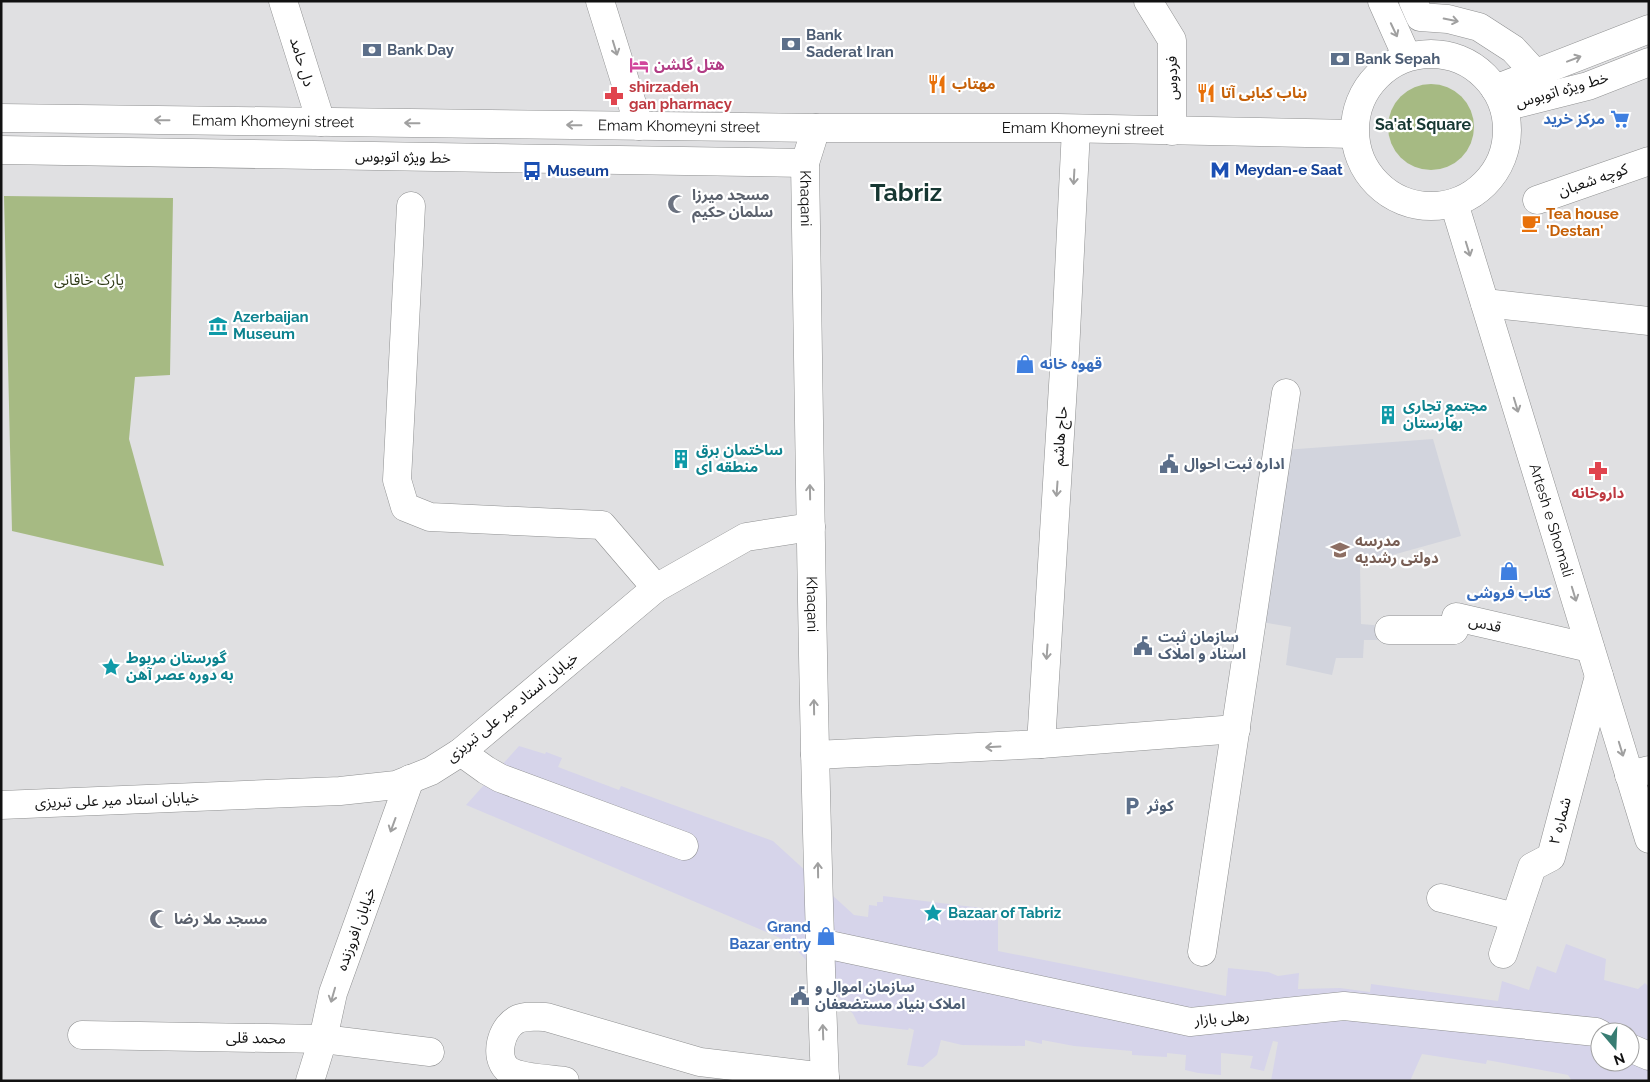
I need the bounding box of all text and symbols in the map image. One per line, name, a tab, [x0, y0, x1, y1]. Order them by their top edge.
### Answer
one-way arrow	[1442, 16, 1458, 26]
one-way arrow	[1390, 22, 1400, 37]
place label: Bank Saderat Iran	[806, 26, 894, 61]
bank icon: Bank Saderat Iran	[780, 33, 802, 55]
street label: دل حامد	[286, 35, 318, 89]
bank icon: Bank Day	[361, 39, 383, 61]
one-way arrow	[610, 39, 620, 55]
place label: Bank Day	[387, 41, 455, 59]
bank icon: Bank Sepah	[1329, 48, 1351, 70]
place label: Bank Sepah	[1355, 50, 1440, 68]
hotel icon: هتل گلشن	[628, 54, 650, 76]
one-way arrow	[1565, 54, 1581, 63]
street label: فردوس	[1163, 55, 1181, 100]
place label: هتل گلشن	[654, 56, 725, 74]
street label: خط ویژه اتوبوس	[1513, 68, 1611, 112]
restaurant icon: مهتاب	[926, 73, 948, 95]
place label: مهتاب	[952, 75, 996, 93]
place label: shirzadeh gan pharmacy	[629, 78, 733, 113]
restaurant icon: بناب کبابی آتا	[1195, 82, 1217, 104]
place label: بناب کبابی آتا	[1221, 84, 1307, 102]
pharmacy icon: shirzadeh gan pharmacy	[603, 85, 625, 107]
supermarket icon: مرکز خرید	[1609, 108, 1631, 130]
place label: مرکز خرید	[1543, 110, 1605, 128]
street label: Emam Khomeyni street	[192, 111, 354, 131]
one-way arrow	[154, 115, 170, 125]
district label: Sa'at Square	[1375, 115, 1471, 134]
street label: Emam Khomeyni street	[598, 116, 760, 136]
one-way arrow	[404, 118, 420, 128]
street label: Emam Khomeyni street	[1002, 119, 1164, 139]
one-way arrow	[567, 120, 583, 130]
street label: خط ویژه اتوبوس	[355, 147, 451, 167]
metro station icon: Meydan-e Saat	[1209, 159, 1231, 181]
street label: کوچه شعبان	[1556, 159, 1631, 201]
bus stop icon: Museum	[521, 160, 543, 182]
place label: Meydan-e Saat	[1235, 161, 1343, 179]
place label: Museum	[547, 162, 609, 180]
one-way arrow	[1069, 169, 1078, 185]
street label: Khaqani	[796, 170, 815, 226]
district label: Tabriz	[870, 177, 942, 207]
place label: مسجد میرزا سلمان حکیم	[692, 186, 773, 223]
mosque icon: مسجد میرزا سلمان حکیم	[666, 193, 688, 215]
place label: Tea house 'Destan'	[1546, 205, 1619, 240]
cafe icon: Tea house 'Destan'	[1520, 212, 1542, 234]
one-way arrow	[1464, 241, 1474, 257]
park label: پارک خاقانی	[54, 271, 124, 290]
place label: Azerbaijan Museum	[233, 308, 309, 343]
museum icon: Azerbaijan Museum	[207, 315, 229, 337]
shop icon: قهوه خانه	[1014, 353, 1036, 375]
place label: قهوه خانه	[1040, 355, 1102, 373]
one-way arrow	[1511, 396, 1521, 412]
place label: مجتمع تجاری بهارستان	[1403, 397, 1488, 432]
building icon: مجتمع تجاری بهارستان	[1377, 404, 1399, 426]
street label: حاج هاشم	[1049, 405, 1074, 467]
place label: ساختمان برق منطقه ای	[696, 441, 783, 476]
building icon: ساختمان برق منطقه ای	[670, 448, 692, 470]
public building icon: اداره ثبت احوال	[1158, 453, 1180, 475]
place label: اداره ثبت احوال	[1184, 455, 1285, 473]
pharmacy icon: داروخانه	[1587, 460, 1609, 482]
street label: Artesh e Shomali	[1525, 461, 1577, 579]
one-way arrow	[1052, 481, 1061, 497]
one-way arrow	[805, 484, 815, 500]
place label: داروخانه	[1572, 484, 1625, 502]
place label: مدرسه دولتی رشدیه	[1355, 532, 1439, 567]
school or university icon: مدرسه دولتی رشدیه	[1329, 539, 1351, 561]
shop icon: کتاب فروشی	[1498, 560, 1520, 582]
street label: Khaqani	[803, 576, 822, 632]
place label: کتاب فروشی	[1467, 584, 1552, 602]
one-way arrow	[1569, 585, 1579, 601]
street label: قدس	[1467, 612, 1503, 637]
place label: سازمان ثبت اسناد و املاک	[1158, 628, 1246, 663]
public building icon: سازمان ثبت اسناد و املاک	[1132, 635, 1154, 657]
one-way arrow	[1042, 643, 1052, 659]
street label: خیابان استاد میر علی تبریزی	[442, 648, 582, 766]
place label: گورستان مربوط به دوره عصر آهن	[126, 649, 234, 684]
place icon: گورستان مربوط به دوره عصر آهن	[100, 656, 122, 678]
one-way arrow	[810, 699, 819, 715]
one-way arrow	[1617, 741, 1627, 757]
one-way arrow	[985, 742, 1001, 751]
street label: خیابان استاد میر علی تبریزی	[34, 788, 200, 812]
parking icon: کوثر	[1121, 795, 1143, 817]
street label: شماره ۲	[1545, 795, 1575, 847]
place label: کوثر	[1146, 797, 1174, 815]
one-way arrow	[388, 817, 397, 832]
one-way arrow	[813, 862, 823, 878]
street label: خیابان افروزنده	[333, 885, 379, 973]
place icon: Bazaar of Tabriz	[922, 902, 944, 924]
place label: Bazaar of Tabriz	[948, 904, 1061, 922]
mosque icon: مسجد ملا رضا	[148, 908, 170, 930]
place label: مسجد ملا رضا	[174, 910, 268, 928]
place label: Grand Bazar entry	[729, 918, 812, 953]
shop icon: Grand Bazar entry	[815, 925, 837, 947]
place label: سازمان اموال و املاک بنیاد مستضعفان	[815, 978, 965, 1013]
public building icon: سازمان اموال و املاک بنیاد مستضعفان	[789, 985, 811, 1007]
one-way arrow	[328, 986, 338, 1002]
street label: رهلی بازار	[1193, 1007, 1250, 1029]
north arrow	[1590, 1022, 1640, 1072]
one-way arrow	[819, 1024, 828, 1040]
street label: محمد قلی	[226, 1028, 286, 1048]
text: N	[1612, 1050, 1627, 1069]

